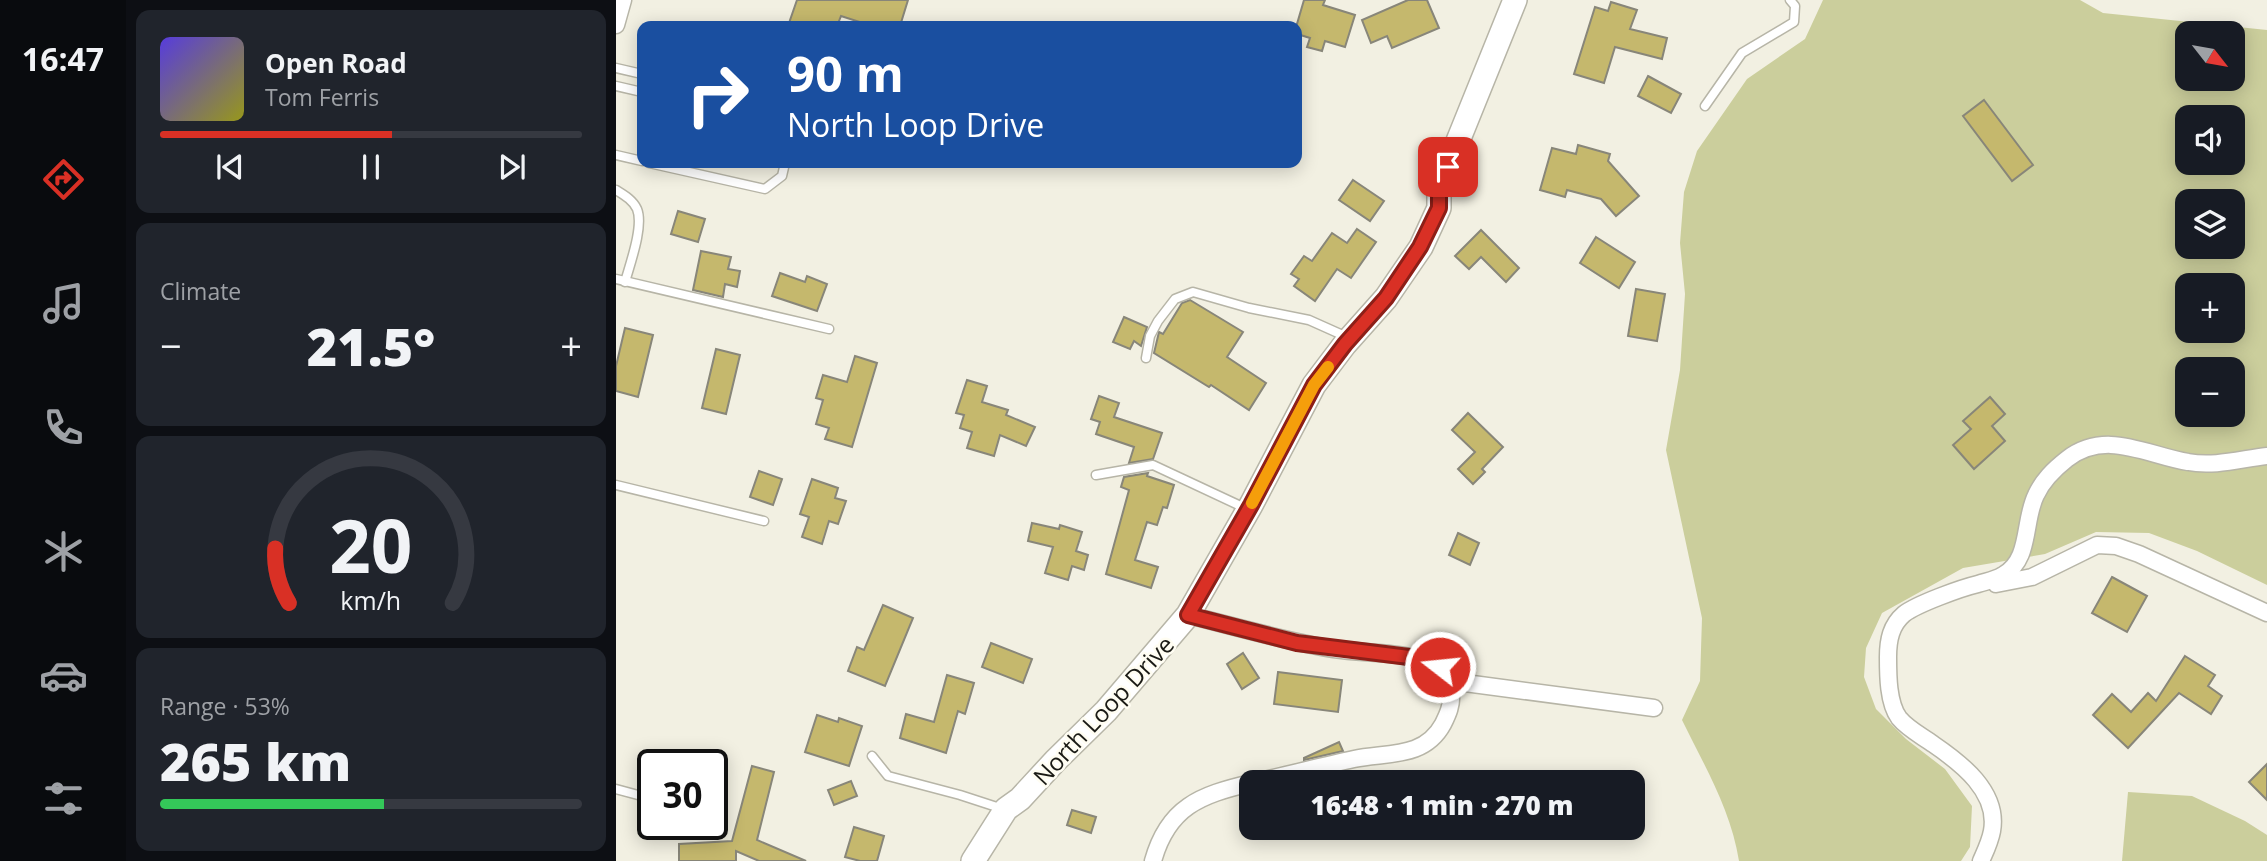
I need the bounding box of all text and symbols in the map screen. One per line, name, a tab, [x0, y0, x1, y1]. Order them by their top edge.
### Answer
north arrow	[2175, 21, 2245, 91]
map controls	[2175, 21, 2245, 427]
text: 16:47	[22, 37, 104, 80]
text: 90 m	[787, 40, 904, 106]
text: Open Road	[265, 45, 407, 81]
icon: right	[672, 49, 763, 140]
text: Tom Ferris	[265, 81, 379, 113]
text: North Loop Drive	[787, 103, 1044, 146]
button: sound	[2175, 105, 2245, 175]
pin	[1418, 137, 1478, 197]
icon: previous	[211, 148, 249, 186]
icon: pause	[352, 148, 390, 186]
icon: next	[493, 148, 531, 186]
icon: arrive	[1429, 148, 1467, 186]
icon: directions	[39, 155, 88, 204]
button: layers	[2175, 189, 2245, 259]
button: +	[2175, 273, 2245, 343]
text: Climate	[160, 275, 241, 307]
icon: music	[39, 279, 88, 328]
text: 21.5°	[307, 310, 435, 381]
text: −	[160, 319, 182, 371]
text: +	[560, 319, 582, 371]
button: −	[2175, 357, 2245, 427]
icon: phone	[39, 403, 88, 452]
text: 20	[329, 495, 413, 594]
icon: climate	[39, 527, 88, 576]
text: km/h	[341, 583, 401, 617]
street label: North Loop Drive	[1025, 628, 1181, 792]
position arrow	[1403, 630, 1477, 704]
icon: car	[39, 651, 88, 700]
text: Range · 53%	[160, 690, 290, 722]
text: 265 km	[160, 725, 351, 796]
speed limit sign: 30	[637, 749, 728, 840]
icon: filters	[39, 774, 88, 823]
text: 16:48 · 1 min · 270 m	[1311, 787, 1573, 823]

